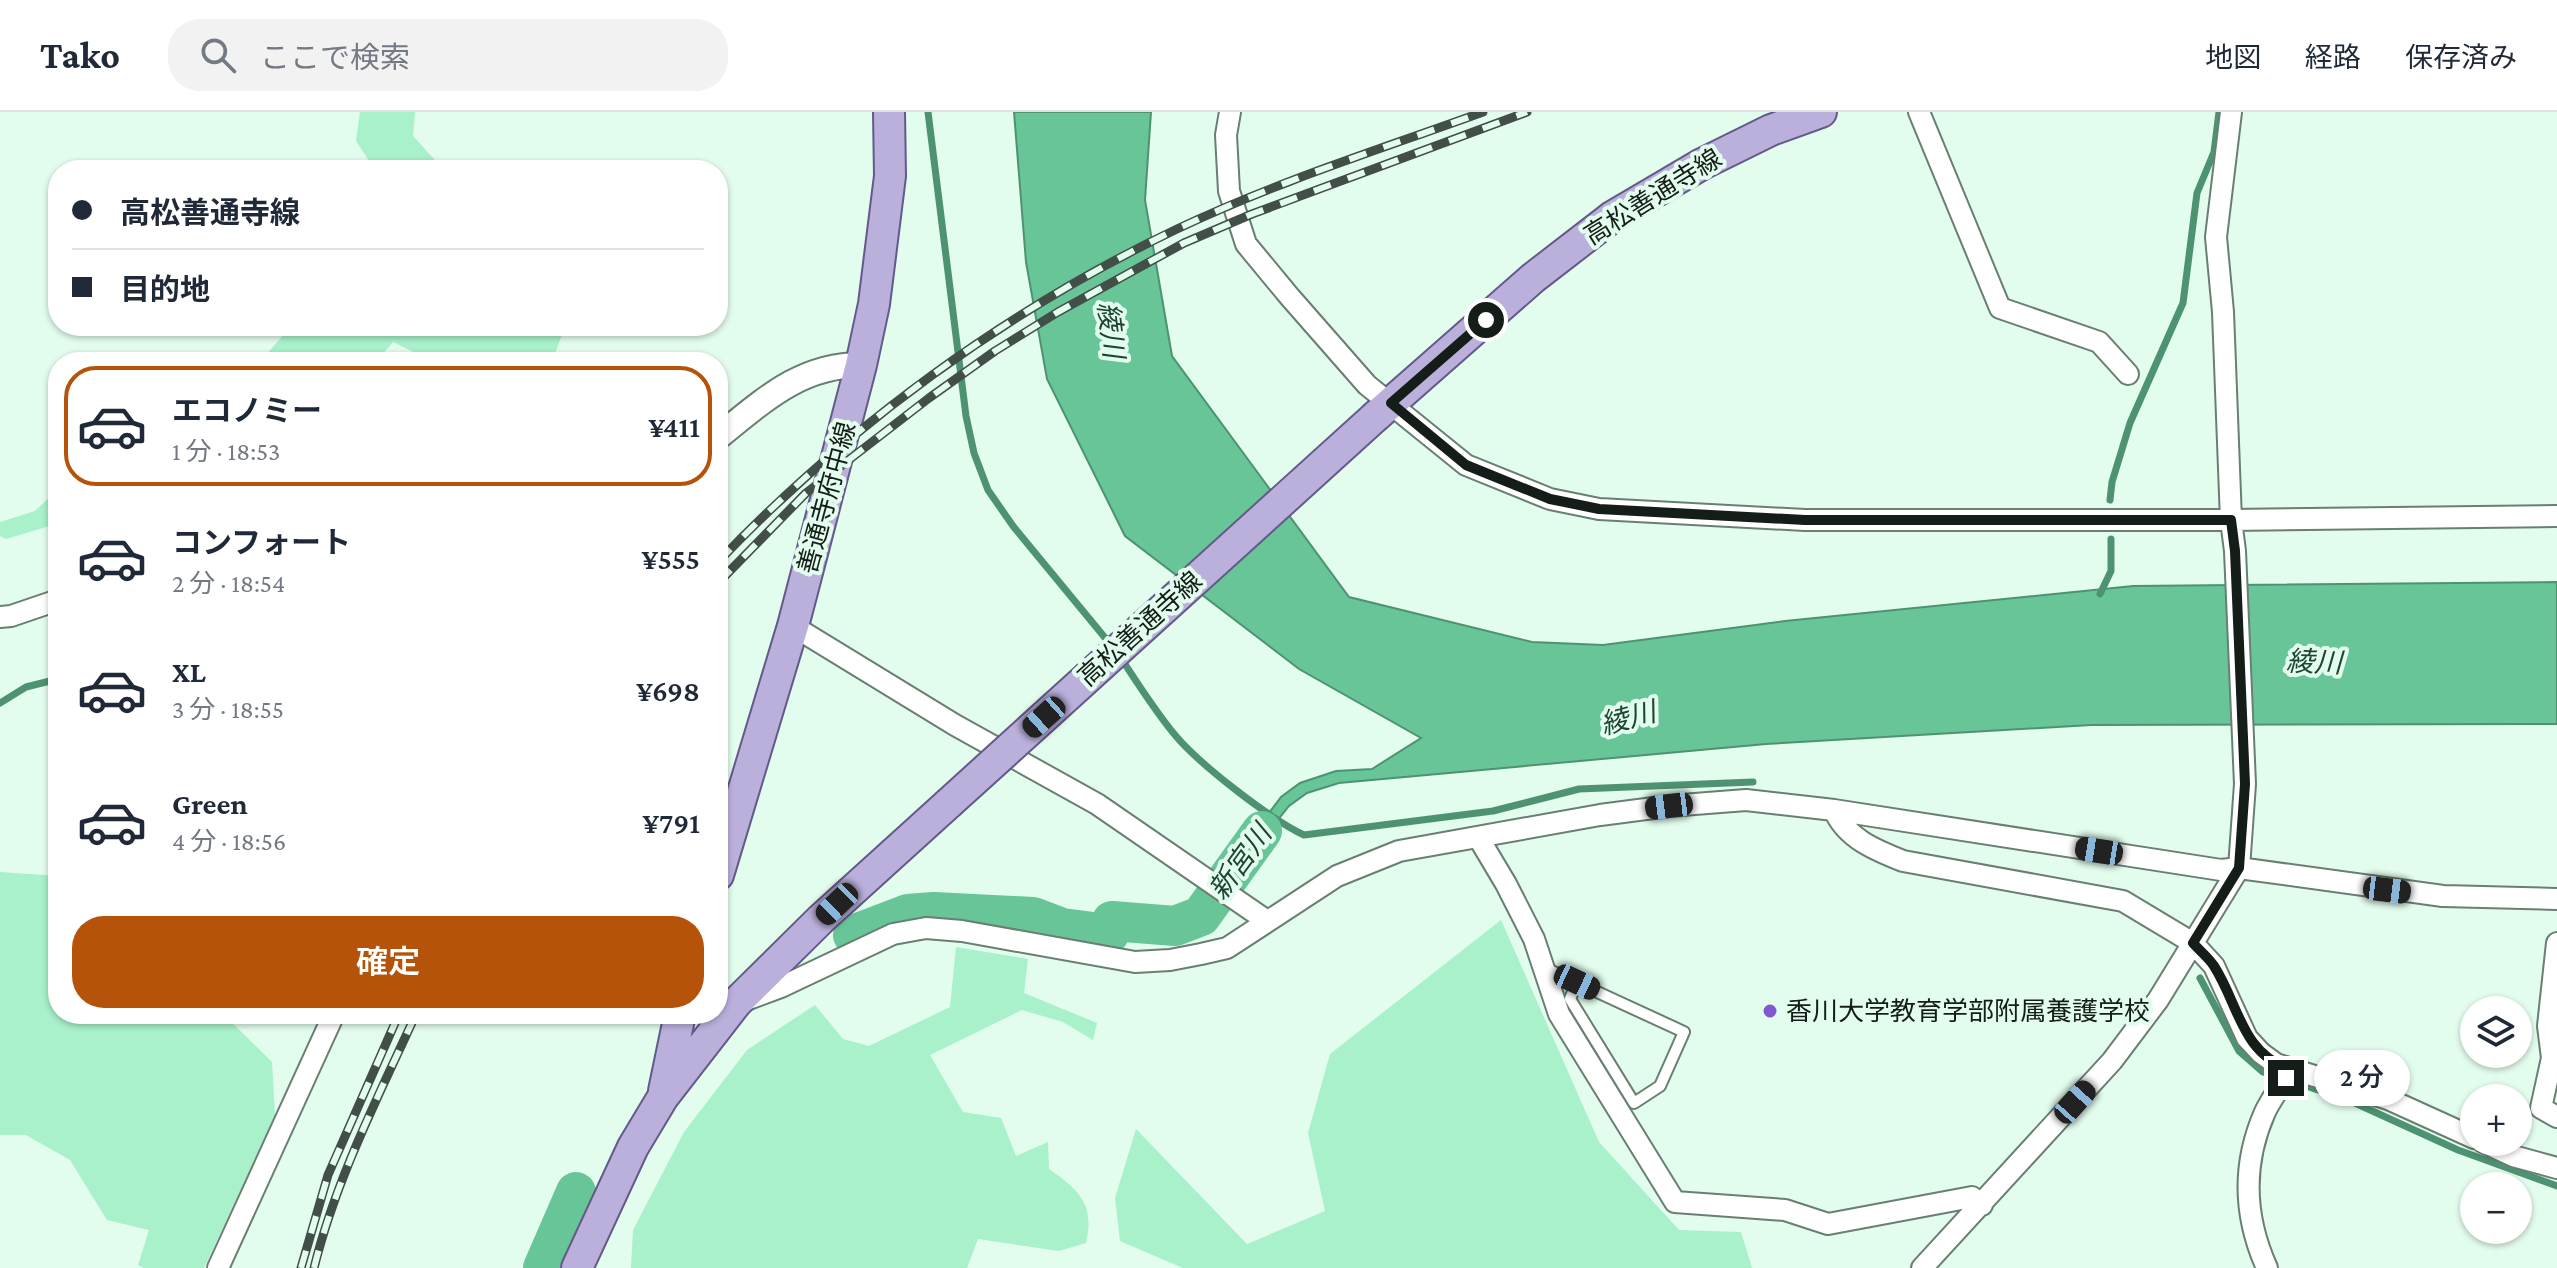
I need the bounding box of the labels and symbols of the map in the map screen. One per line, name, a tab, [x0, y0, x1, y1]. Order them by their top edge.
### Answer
street label: 高松善通寺線	[1579, 143, 1727, 251]
water label: 綾川	[1092, 300, 1130, 363]
route start	[1468, 302, 1504, 338]
street label: 善通寺府中線	[793, 419, 861, 577]
street label: 高松善通寺線	[1072, 566, 1208, 692]
water label: 綾川	[2285, 646, 2346, 679]
car	[1018, 692, 1070, 742]
water label: 綾川	[1597, 695, 1662, 740]
car	[1644, 791, 1694, 821]
water label: 新宮川	[1203, 816, 1279, 905]
car	[2073, 835, 2125, 867]
car	[2362, 875, 2412, 905]
car	[811, 879, 863, 929]
car	[1550, 961, 1604, 1003]
place label: 香川大学教育学部附属養護学校	[1786, 997, 2150, 1026]
marker: 香川大学教育学部附属養護学校	[1761, 1002, 1779, 1020]
callout: 2 分	[2314, 1050, 2410, 1106]
route end	[2268, 1060, 2304, 1096]
car	[2050, 1076, 2100, 1128]

